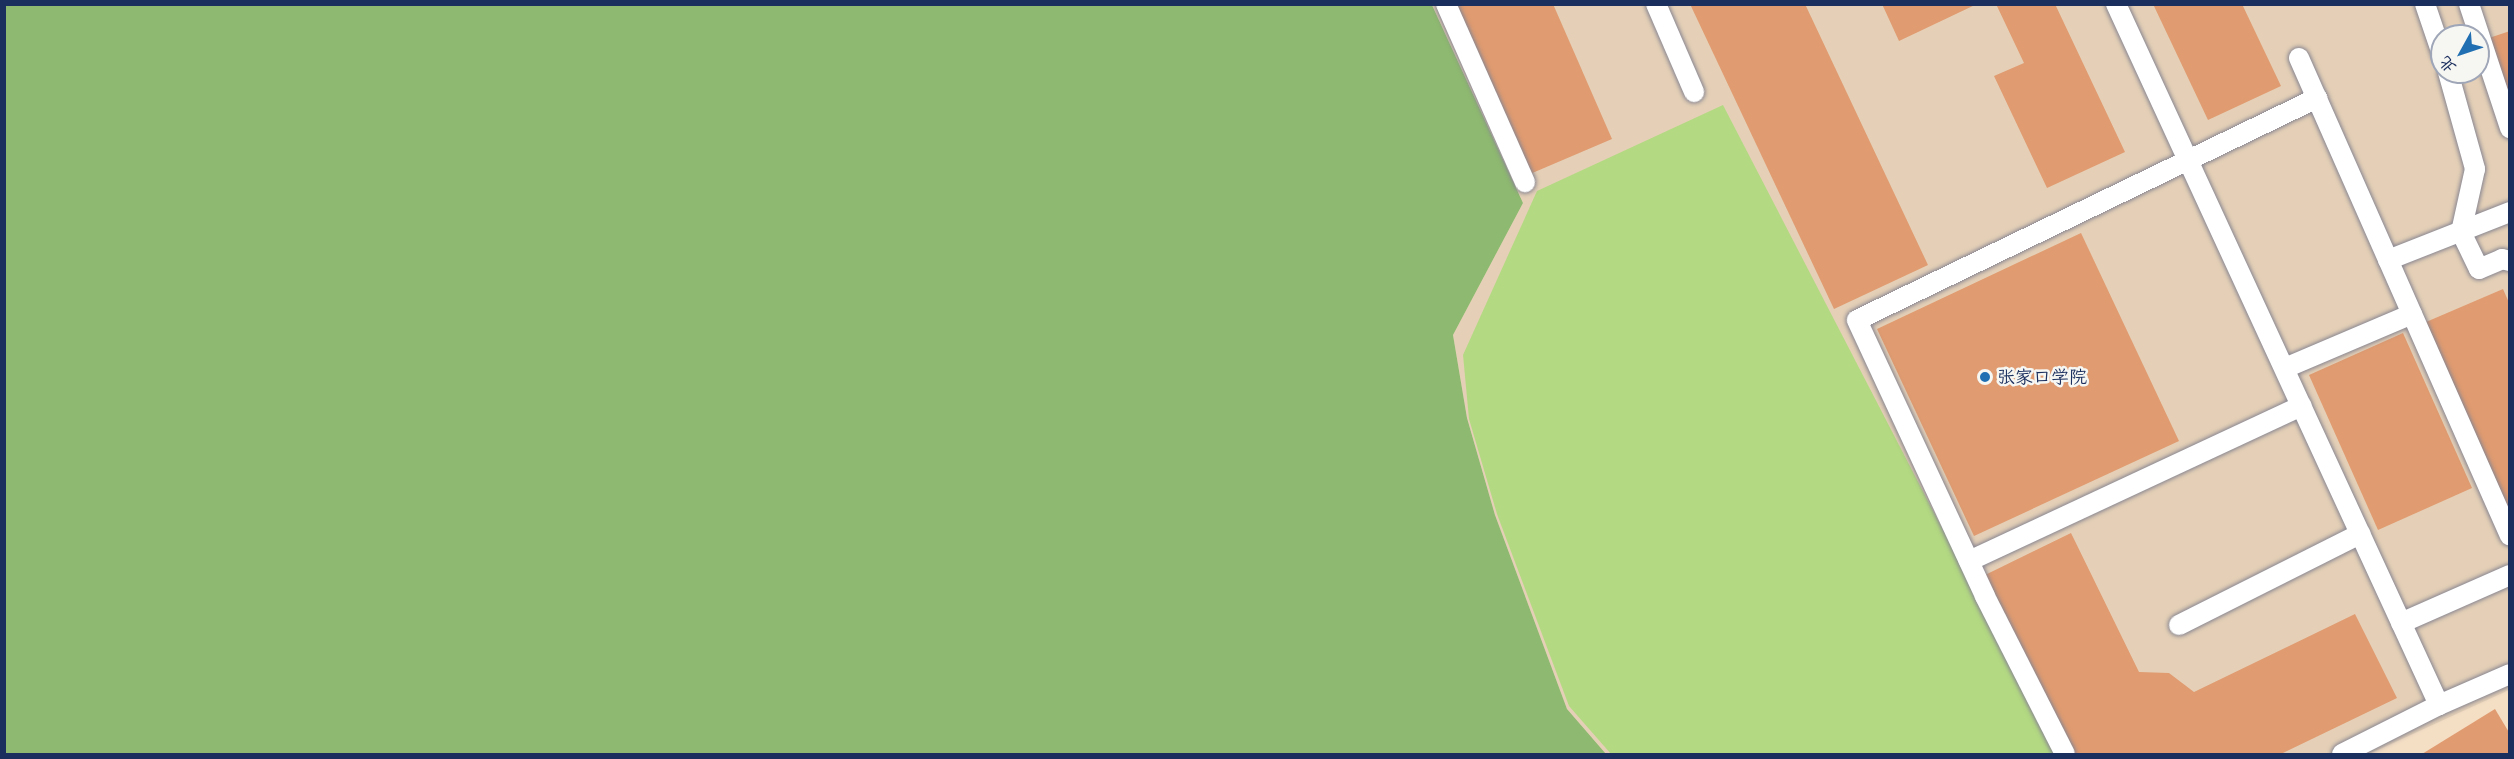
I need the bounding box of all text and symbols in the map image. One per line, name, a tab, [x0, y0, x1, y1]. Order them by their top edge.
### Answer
north arrow	[2430, 24, 2490, 84]
text: 北	[2434, 52, 2461, 77]
place label: 张家口学院	[1997, 366, 2087, 388]
marker: 张家口学院	[1978, 370, 1992, 384]

